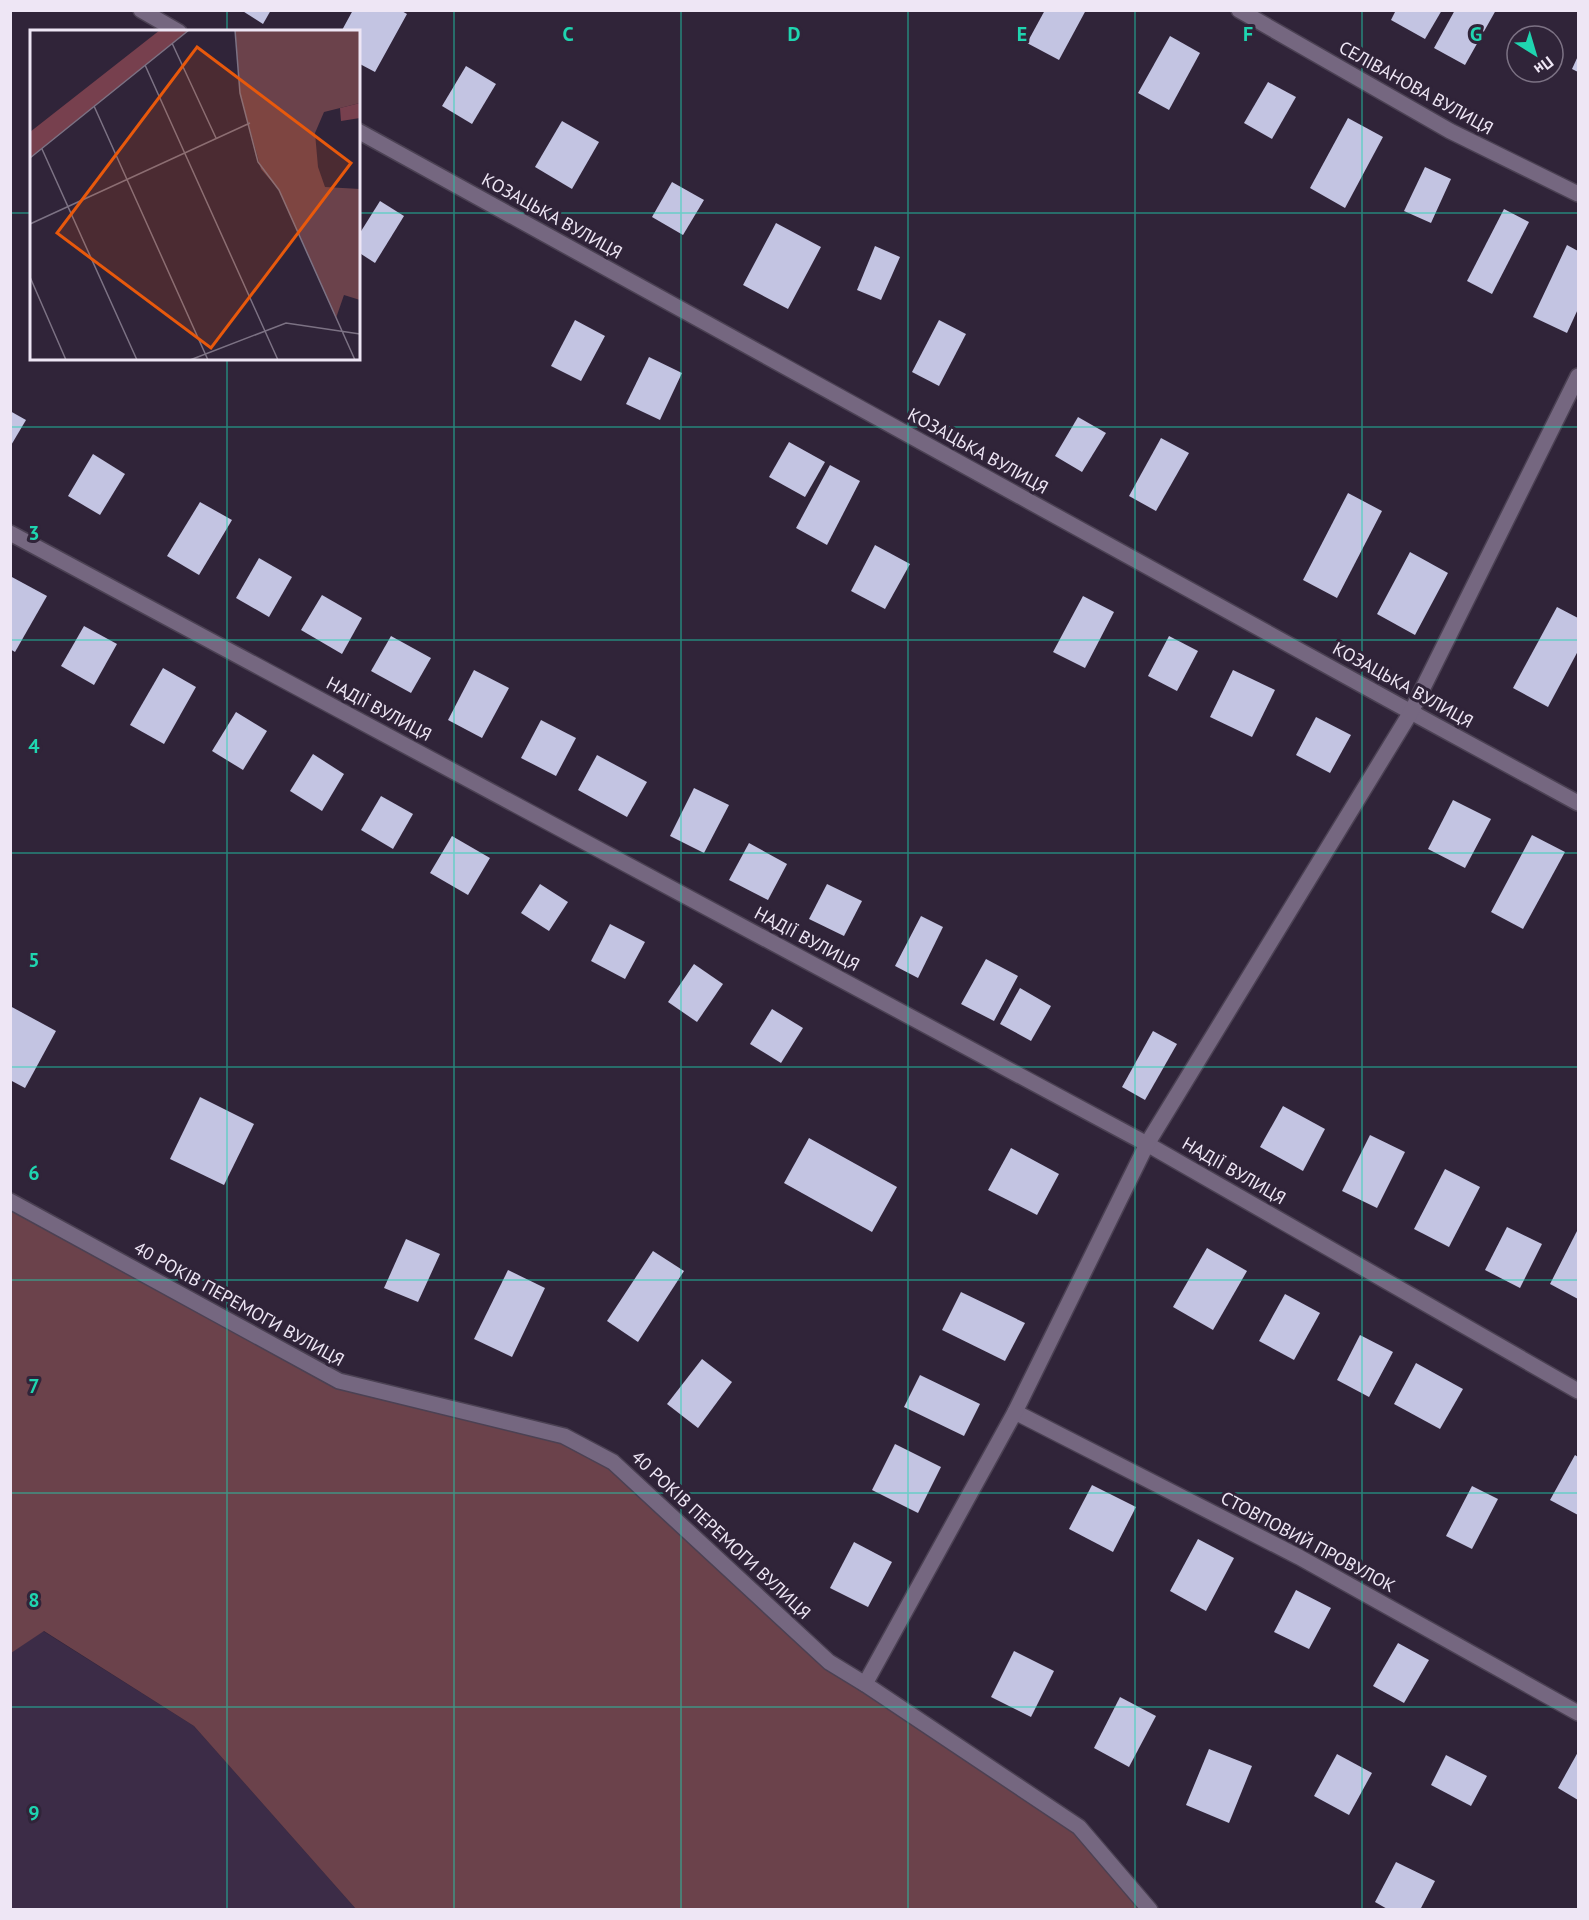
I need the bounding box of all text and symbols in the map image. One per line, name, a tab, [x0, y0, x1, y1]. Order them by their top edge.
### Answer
text: C	[562, 21, 574, 47]
text: D	[788, 21, 801, 47]
text: E	[1017, 21, 1027, 47]
text: F	[1243, 21, 1253, 47]
text: G	[1470, 21, 1482, 47]
north arrow	[1505, 24, 1565, 84]
inset map	[30, 30, 360, 360]
street label: СЕЛІВАНОВА ВУЛИЦЯ	[1335, 36, 1497, 140]
text: Пн	[1530, 52, 1558, 80]
street label: КОЗАЦЬКА ВУЛИЦЯ	[478, 167, 627, 264]
street label: КОЗАЦЬКА ВУЛИЦЯ	[904, 402, 1053, 499]
text: 3	[28, 520, 40, 546]
street label: КОЗАЦЬКА ВУЛИЦЯ	[1329, 636, 1478, 733]
street label: НАДІЇ ВУЛИЦЯ	[323, 671, 436, 746]
text: 4	[28, 733, 40, 759]
street label: НАДІЇ ВУЛИЦЯ	[751, 901, 864, 976]
text: 5	[28, 947, 40, 973]
street label: НАДІЇ ВУЛИЦЯ	[1178, 1132, 1290, 1210]
text: 6	[28, 1160, 40, 1186]
street label: 40 РОКІВ ПЕРЕМОГИ ВУЛИЦЯ	[130, 1236, 348, 1371]
text: 7	[28, 1373, 40, 1399]
street label: 40 РОКІВ ПЕРЕМОГИ ВУЛИЦЯ	[627, 1445, 816, 1624]
street label: СТОВПОВИЙ ПРОВУЛОК	[1217, 1486, 1399, 1597]
text: 8	[28, 1587, 40, 1613]
text: 9	[28, 1800, 40, 1826]

